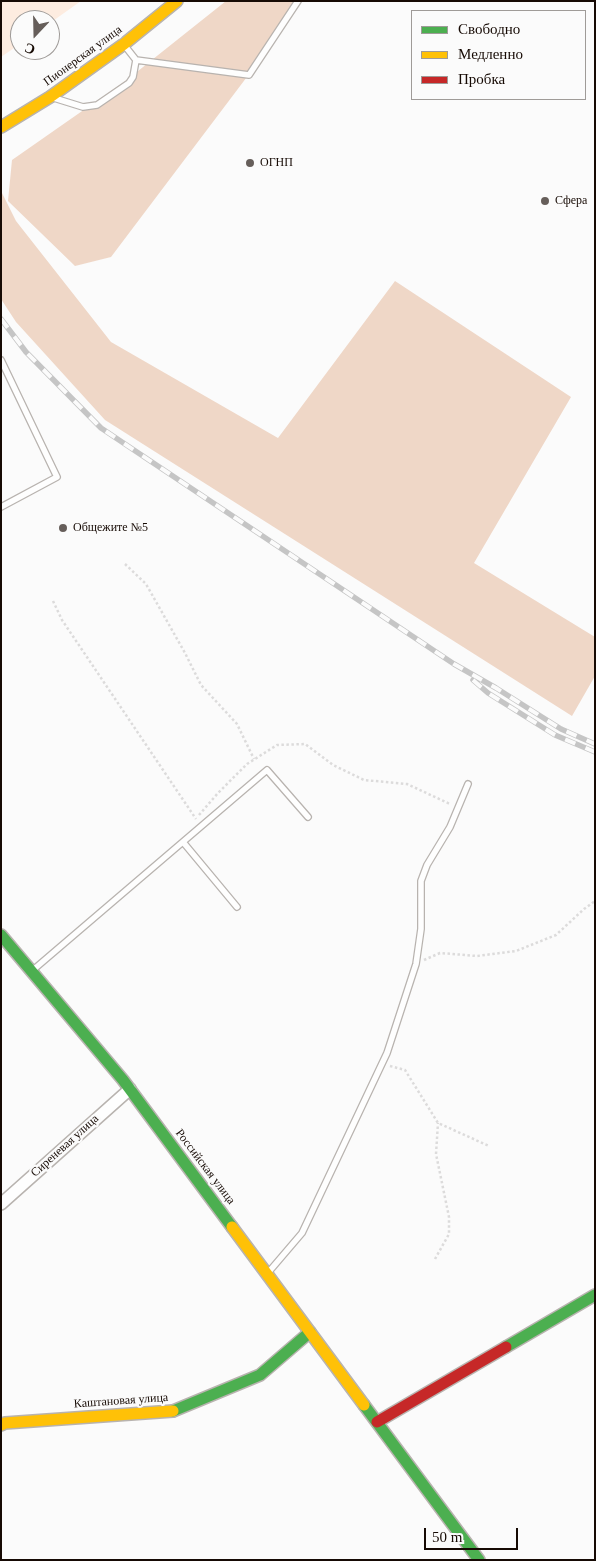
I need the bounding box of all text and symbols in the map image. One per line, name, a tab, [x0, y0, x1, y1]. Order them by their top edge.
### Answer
north arrow	[10, 10, 60, 60]
legend	[411, 10, 586, 100]
text: Свободно	[458, 21, 520, 37]
street label: Пионерская улица	[41, 23, 125, 89]
text: С	[22, 40, 37, 57]
text: Медленно	[458, 46, 523, 62]
text: Пробка	[458, 71, 505, 87]
place label: ОГНП	[260, 156, 293, 170]
marker: ОГНП	[244, 157, 256, 169]
place label: Сфера	[555, 194, 587, 208]
marker: Сфера	[539, 195, 551, 207]
place label: Общежите №5	[73, 521, 148, 535]
marker: Общежите №5	[57, 522, 69, 534]
street label: Сиреневая улица	[28, 1112, 102, 1180]
street label: Российская улица	[172, 1126, 238, 1208]
street label: Каштановая улица	[73, 1391, 169, 1411]
scale bar	[426, 1518, 520, 1550]
text: 50 m	[432, 1529, 462, 1545]

